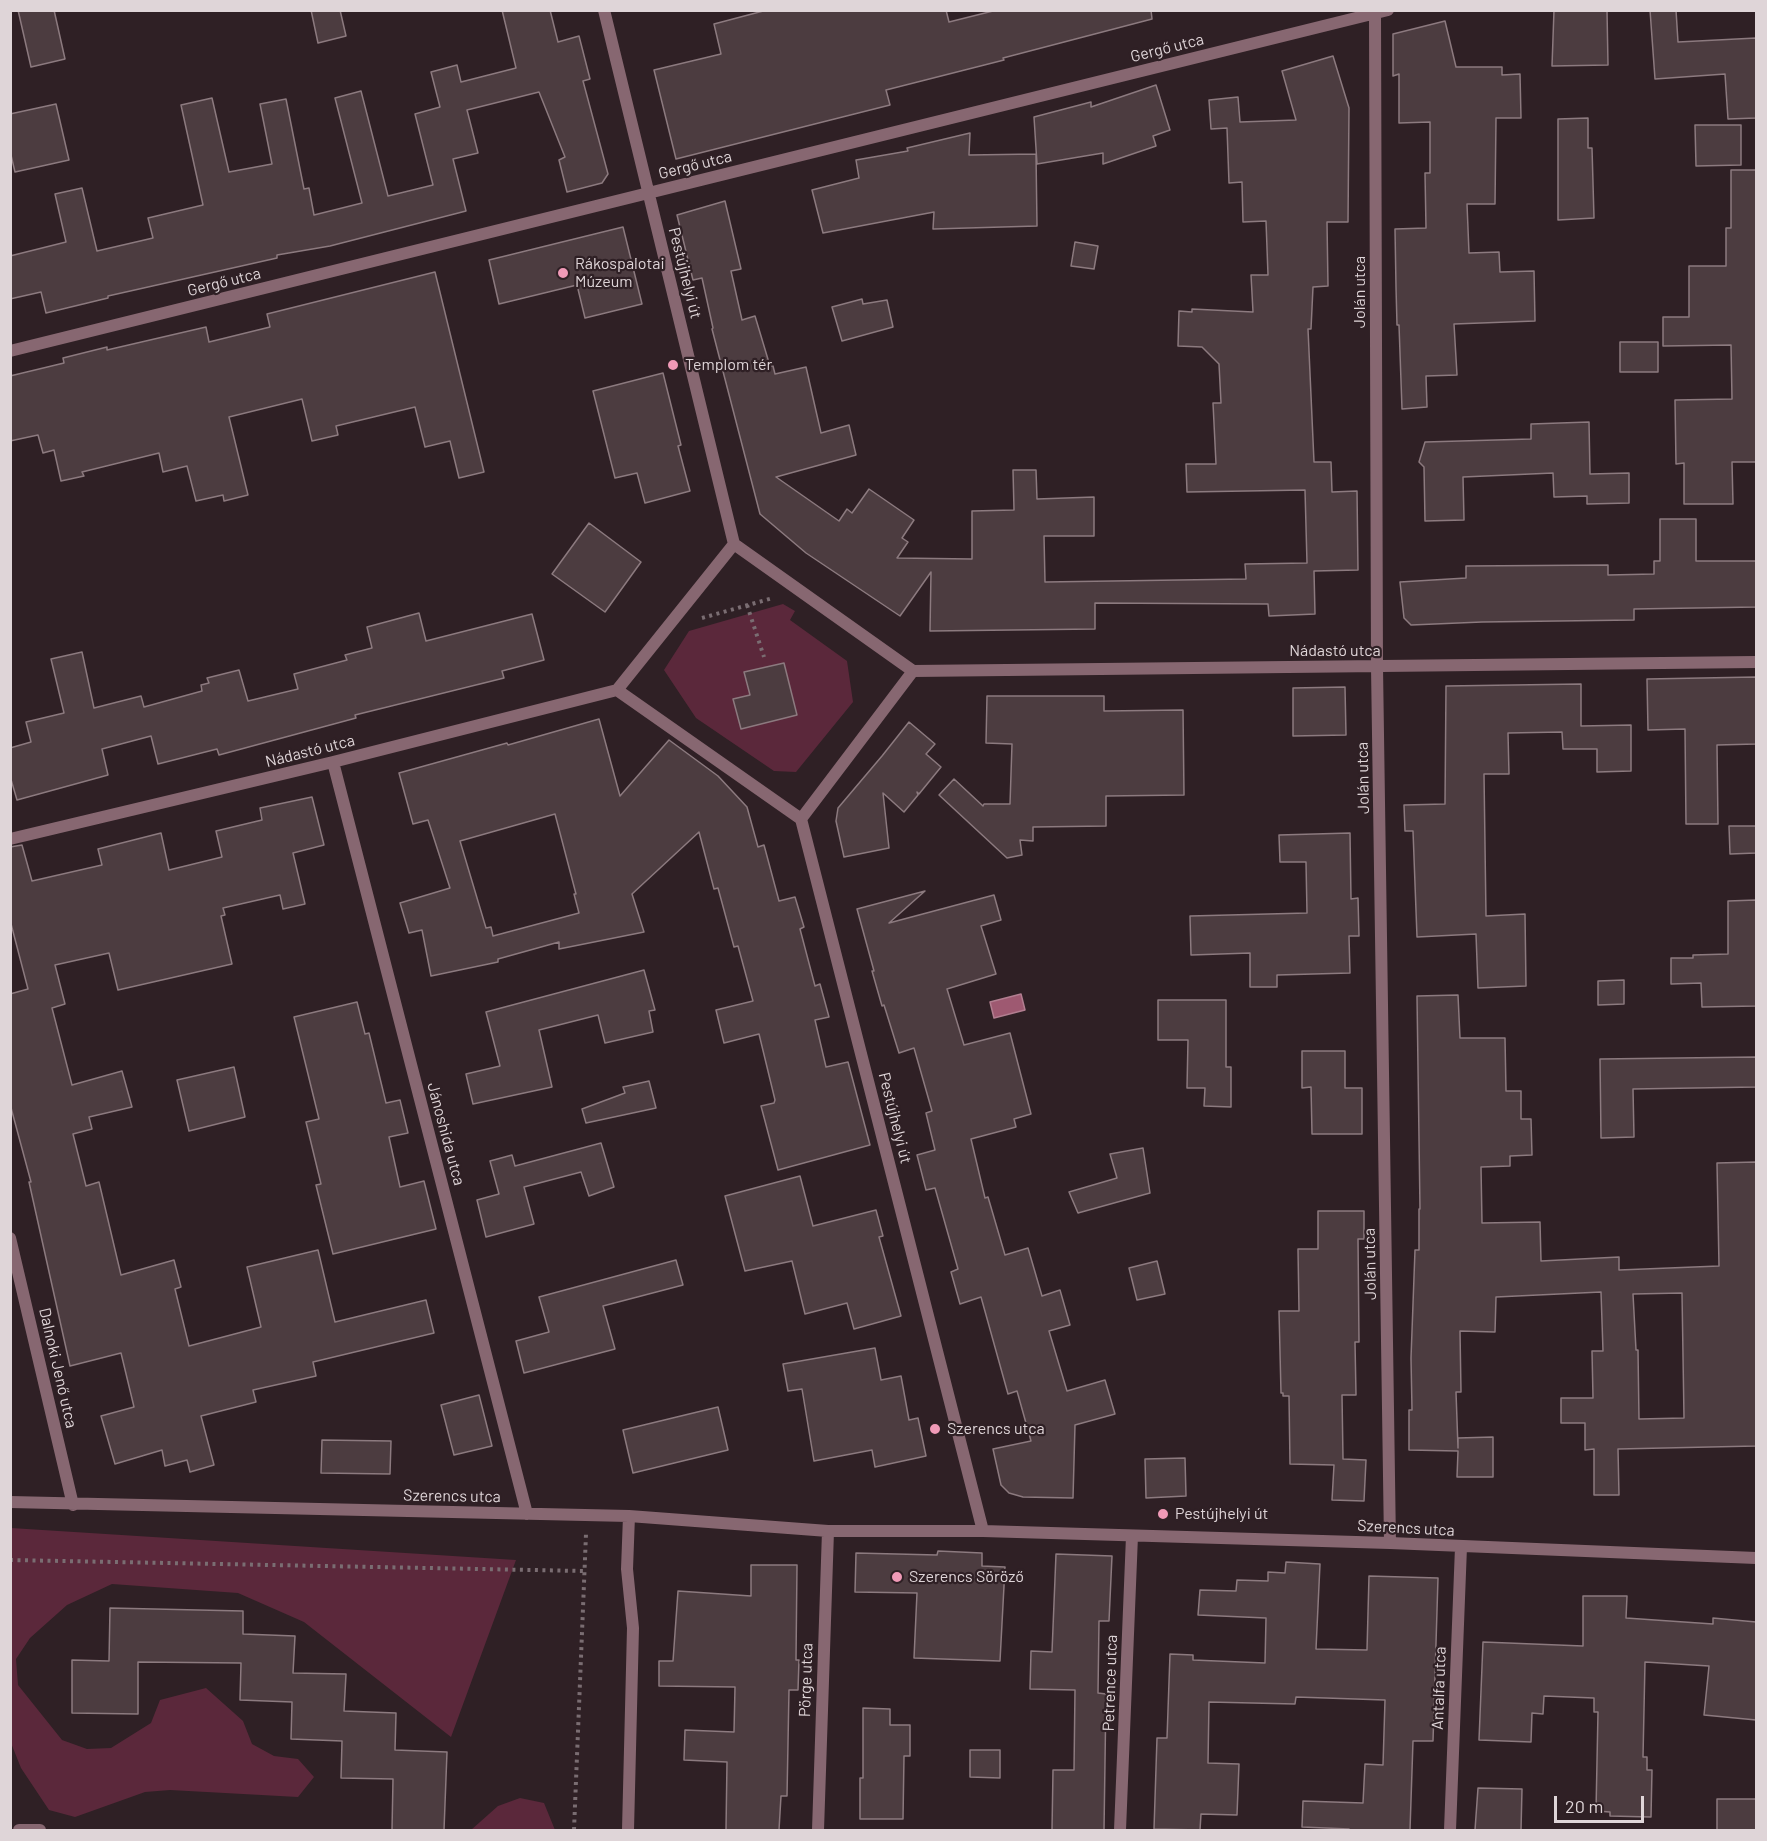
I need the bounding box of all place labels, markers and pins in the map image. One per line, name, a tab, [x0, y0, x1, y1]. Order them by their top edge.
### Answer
place label: Rákospalotai Múzeum	[575, 254, 664, 292]
marker: Rákospalotai Múzeum	[556, 266, 570, 280]
place label: Templom tér	[685, 355, 772, 375]
marker: Templom tér	[666, 358, 680, 372]
place label: Szerencs utca	[947, 1419, 1045, 1439]
marker: Szerencs utca	[928, 1422, 942, 1436]
place label: Pestújhelyi út	[1175, 1504, 1268, 1524]
marker: Pestújhelyi út	[1156, 1507, 1170, 1521]
place label: Szerencs Söröző	[909, 1567, 1024, 1587]
marker: Szerencs Söröző	[890, 1570, 904, 1584]

